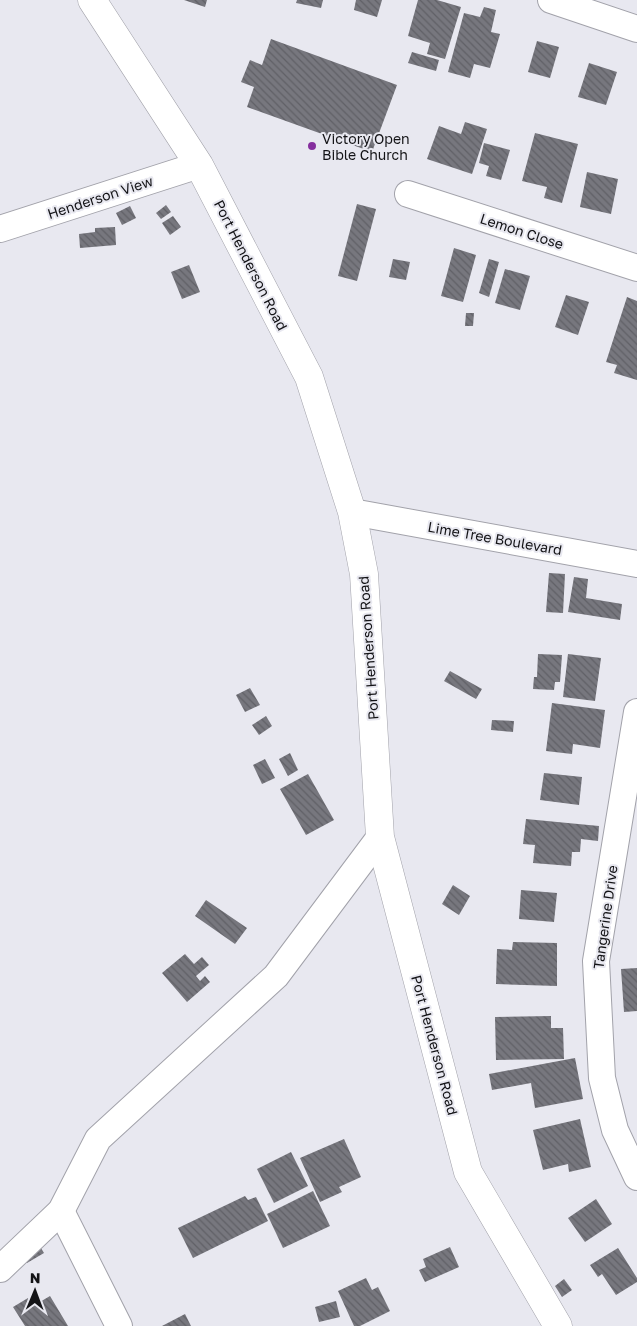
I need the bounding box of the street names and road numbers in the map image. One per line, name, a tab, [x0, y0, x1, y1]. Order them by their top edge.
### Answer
street label: Henderson View	[45, 172, 155, 222]
street label: Port Henderson Road	[211, 197, 291, 333]
street label: Lemon Close	[478, 210, 566, 252]
street label: Lime Tree Boulevard	[427, 518, 563, 558]
street label: Port Henderson Road	[354, 576, 382, 720]
street label: Tangerine Drive	[589, 864, 621, 970]
street label: Port Henderson Road	[408, 973, 462, 1117]

